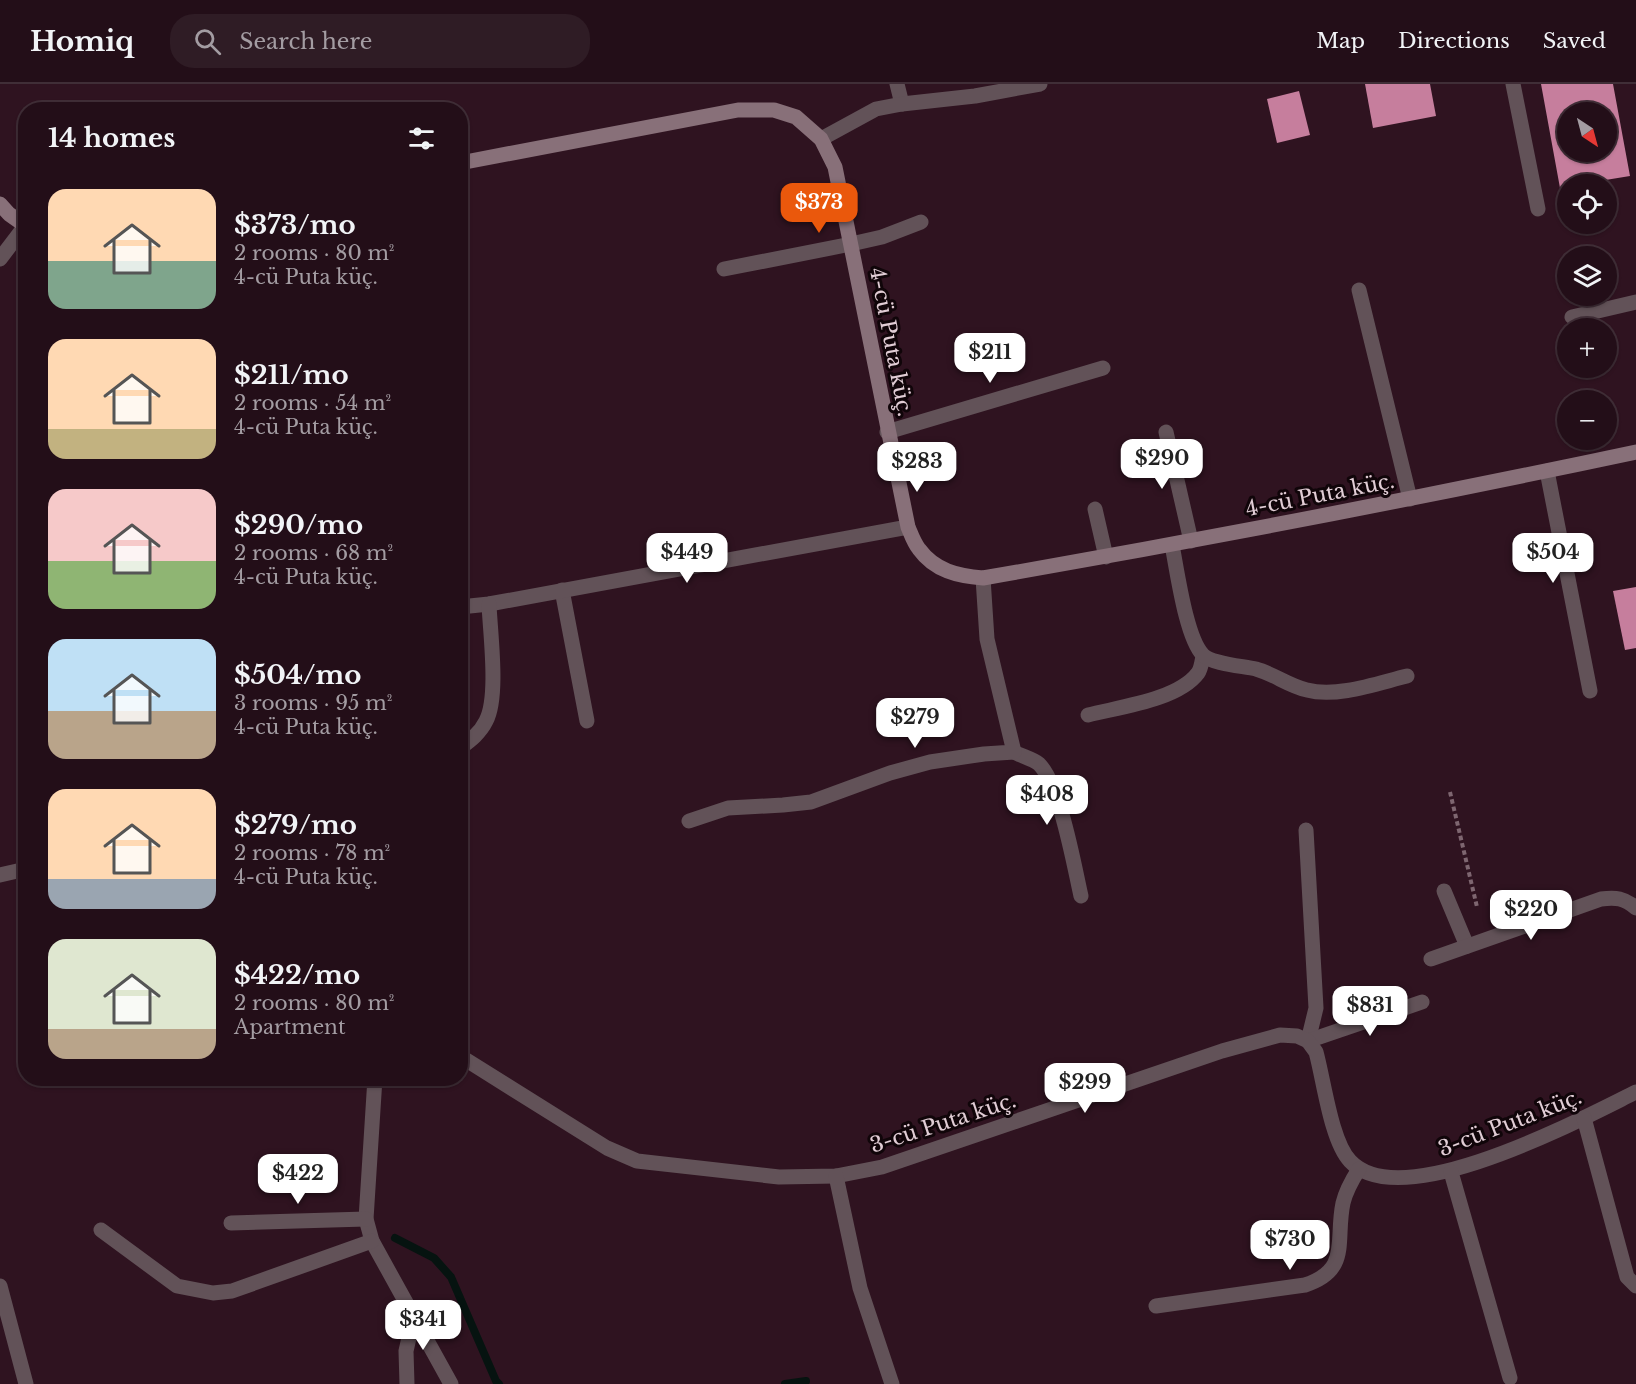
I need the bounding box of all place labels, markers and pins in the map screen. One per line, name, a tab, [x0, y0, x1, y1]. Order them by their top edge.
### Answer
pin: $373	[783, 183, 855, 234]
pin: $211	[954, 333, 1026, 384]
pin: $290	[1126, 439, 1198, 490]
pin: $283	[881, 442, 953, 493]
pin: $449	[651, 533, 723, 584]
pin: $504	[1517, 533, 1589, 584]
pin: $279	[879, 698, 951, 749]
pin: $408	[1011, 775, 1083, 826]
pin: $220	[1495, 890, 1567, 941]
pin: $831	[1334, 986, 1406, 1037]
pin: $299	[1049, 1063, 1121, 1114]
pin: $422	[262, 1154, 334, 1205]
pin: $730	[1254, 1220, 1326, 1271]
pin: $341	[387, 1300, 459, 1351]

